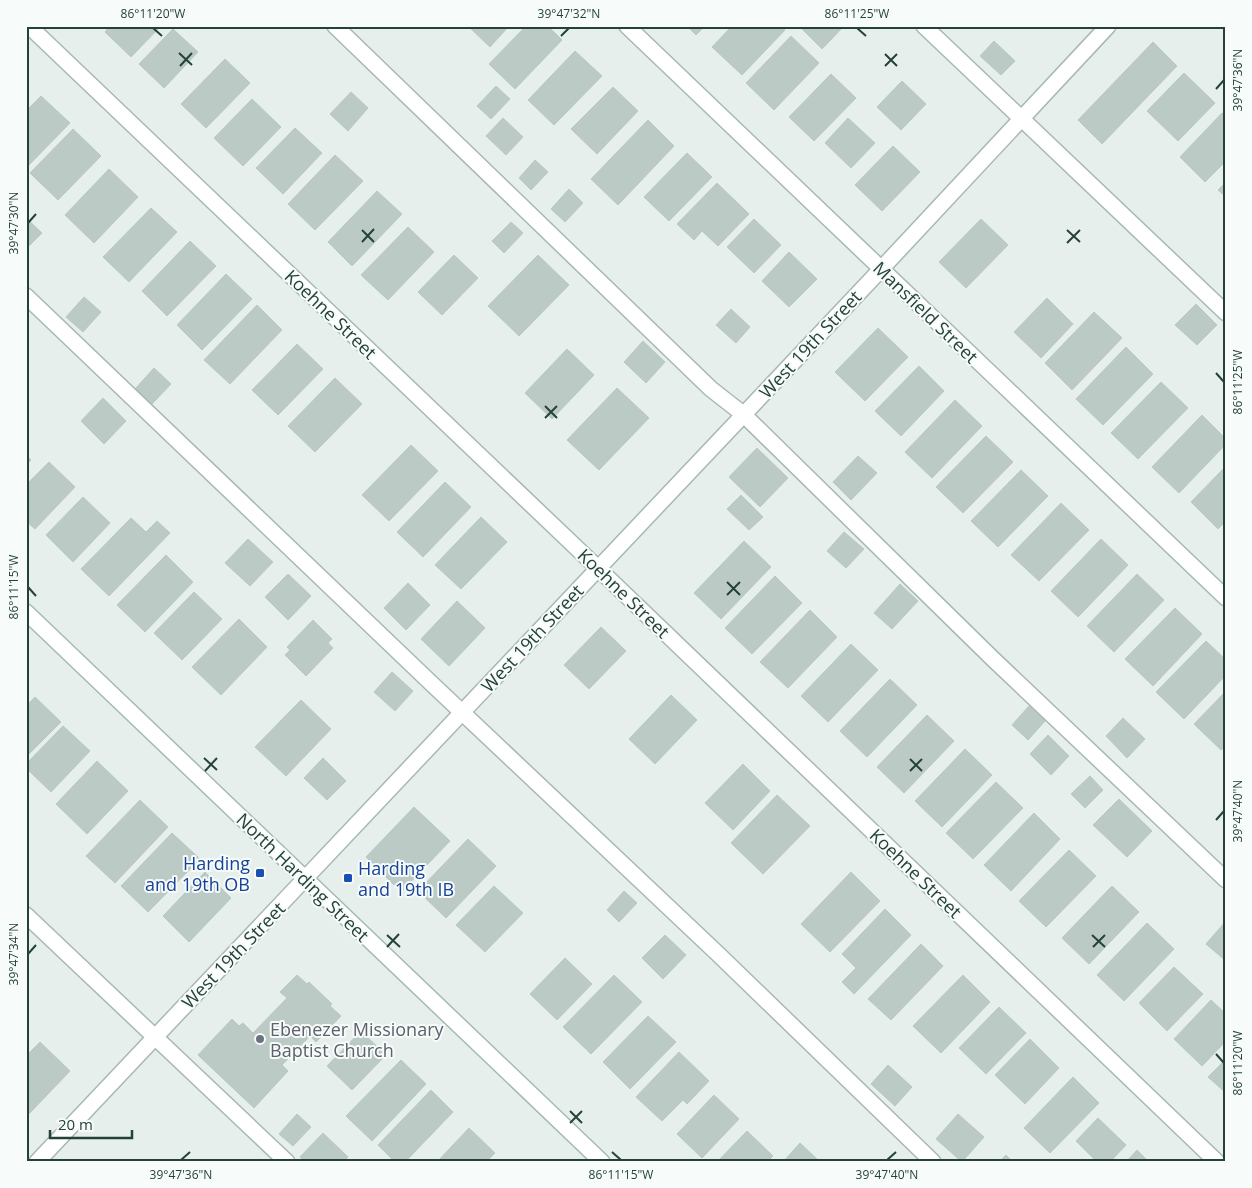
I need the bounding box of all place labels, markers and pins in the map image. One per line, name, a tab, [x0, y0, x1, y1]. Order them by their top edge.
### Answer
place label: Harding and 19th OB	[145, 851, 250, 896]
place label: Harding and 19th IB	[358, 856, 454, 901]
marker: Harding and 19th OB	[254, 867, 266, 879]
marker: Harding and 19th IB	[342, 872, 354, 884]
place label: Ebenezer Missionary Baptist Church	[270, 1017, 445, 1062]
marker: Ebenezer Missionary Baptist Church	[254, 1033, 266, 1045]

